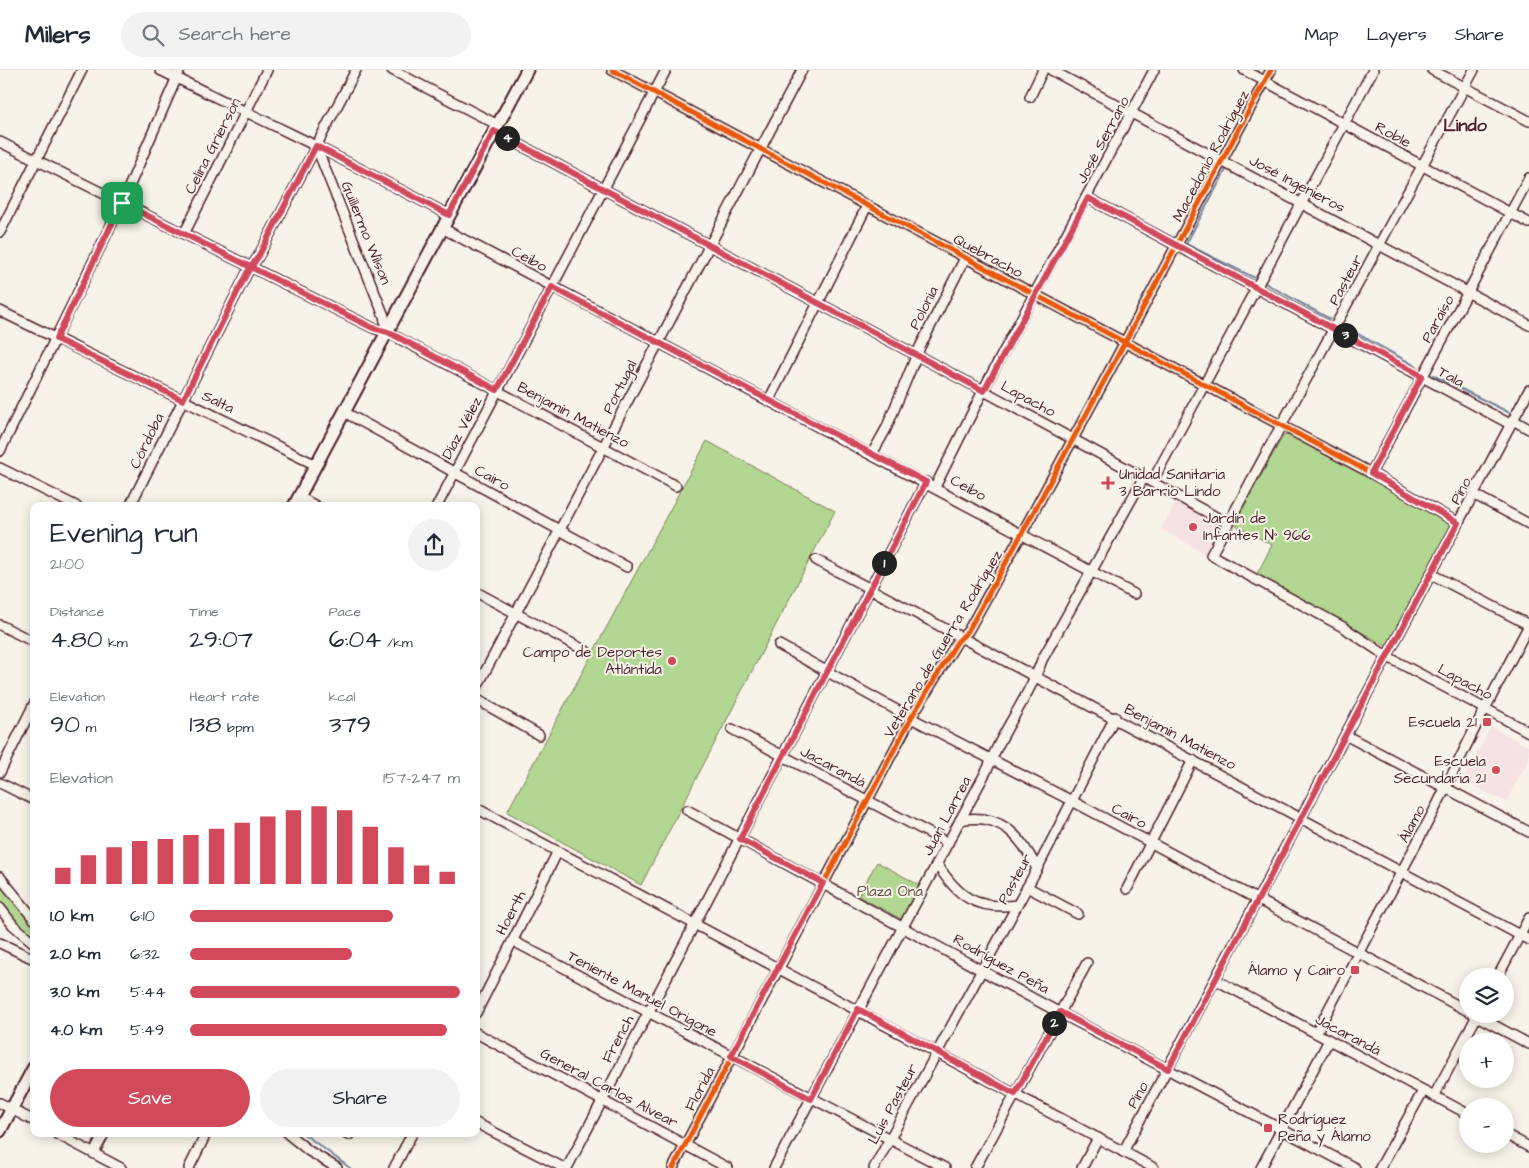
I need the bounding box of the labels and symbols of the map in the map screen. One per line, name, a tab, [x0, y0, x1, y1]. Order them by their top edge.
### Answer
street label: Macedonio Rodríguez	[1167, 86, 1256, 226]
street label: José Serrano	[1071, 92, 1135, 187]
street label: Celina Grierson	[180, 94, 246, 198]
district label: Lindo	[1443, 113, 1488, 138]
street label: Roble	[1371, 117, 1415, 153]
pin: 4	[494, 126, 520, 150]
street label: José Ingenieros	[1245, 150, 1349, 219]
street label: Guillermo Wilson	[336, 178, 396, 288]
pin	[101, 182, 143, 224]
street label: Quebracho	[949, 229, 1027, 283]
street label: Ceibo	[507, 241, 551, 277]
street label: Pasteur	[1324, 251, 1368, 309]
street label: Polonia	[904, 282, 944, 333]
street label: Paraíso	[1416, 291, 1460, 347]
pin: 3	[1332, 322, 1358, 348]
street label: Portugal	[598, 357, 643, 418]
street label: Tala	[1434, 361, 1468, 393]
street label: Lapacho	[997, 376, 1060, 422]
street label: Benjamín Matienzo	[513, 377, 633, 454]
street label: Salta	[198, 385, 238, 419]
street label: Díaz Vélez	[437, 392, 488, 463]
street label: Córdoba	[125, 409, 170, 472]
street label: Cairo	[471, 460, 514, 496]
place label: Unidad Sanitaria 3 Barrio Lindo	[1119, 464, 1225, 502]
street label: Ceibo	[946, 470, 990, 506]
street label: Pino	[1445, 473, 1477, 508]
marker: Unidad Sanitaria 3 Barrio Lindo	[1101, 476, 1115, 490]
place label: Jardín de Infantes N° 966	[1203, 508, 1311, 546]
marker: Jardín de Infantes N° 966	[1187, 521, 1199, 533]
street label: Veterano de Guerra Rodríguez	[878, 546, 1009, 742]
pin: 1	[872, 550, 896, 576]
place label: Campo de Deportes Atlántida	[523, 642, 662, 680]
marker: Campo de Deportes Atlántida	[666, 655, 678, 667]
street label: Lapacho	[1434, 659, 1497, 705]
street label: Benjamín Matienzo	[1120, 699, 1240, 776]
place label: Escuela 21	[1409, 712, 1477, 733]
marker: Escuela 21	[1481, 716, 1493, 728]
street label: Jacarandá	[797, 741, 870, 793]
place label: Escuela Secundaria 21	[1394, 751, 1486, 789]
marker: Escuela Secundaria 21	[1490, 764, 1502, 776]
street label: Juan Larrea	[917, 772, 977, 859]
street label: Cairo	[1108, 798, 1151, 834]
street label: Álamo	[1393, 801, 1431, 846]
street label: Pasteur	[993, 850, 1037, 908]
park label: Plaza Ona	[857, 881, 923, 902]
street label: Hoerth	[491, 887, 531, 939]
street label: Rodríguez Peña	[949, 929, 1053, 1000]
street label: Teniente Manuel Origone	[563, 946, 721, 1043]
place label: Álamo y Cairo	[1248, 960, 1346, 982]
marker: Álamo y Cairo	[1349, 964, 1361, 976]
street label: Jacarandá	[1312, 1009, 1385, 1061]
pin: 2	[1042, 1010, 1066, 1036]
street label: French	[597, 1011, 640, 1067]
street label: General Carlos Alvear	[537, 1043, 681, 1133]
street label: Luis Pasteur	[863, 1060, 923, 1148]
street label: Florida	[680, 1063, 720, 1115]
street label: Pino	[1122, 1077, 1154, 1112]
place label: Rodríguez Peña y Álamo	[1278, 1109, 1371, 1148]
marker: Rodríguez Peña y Álamo	[1262, 1122, 1274, 1134]

